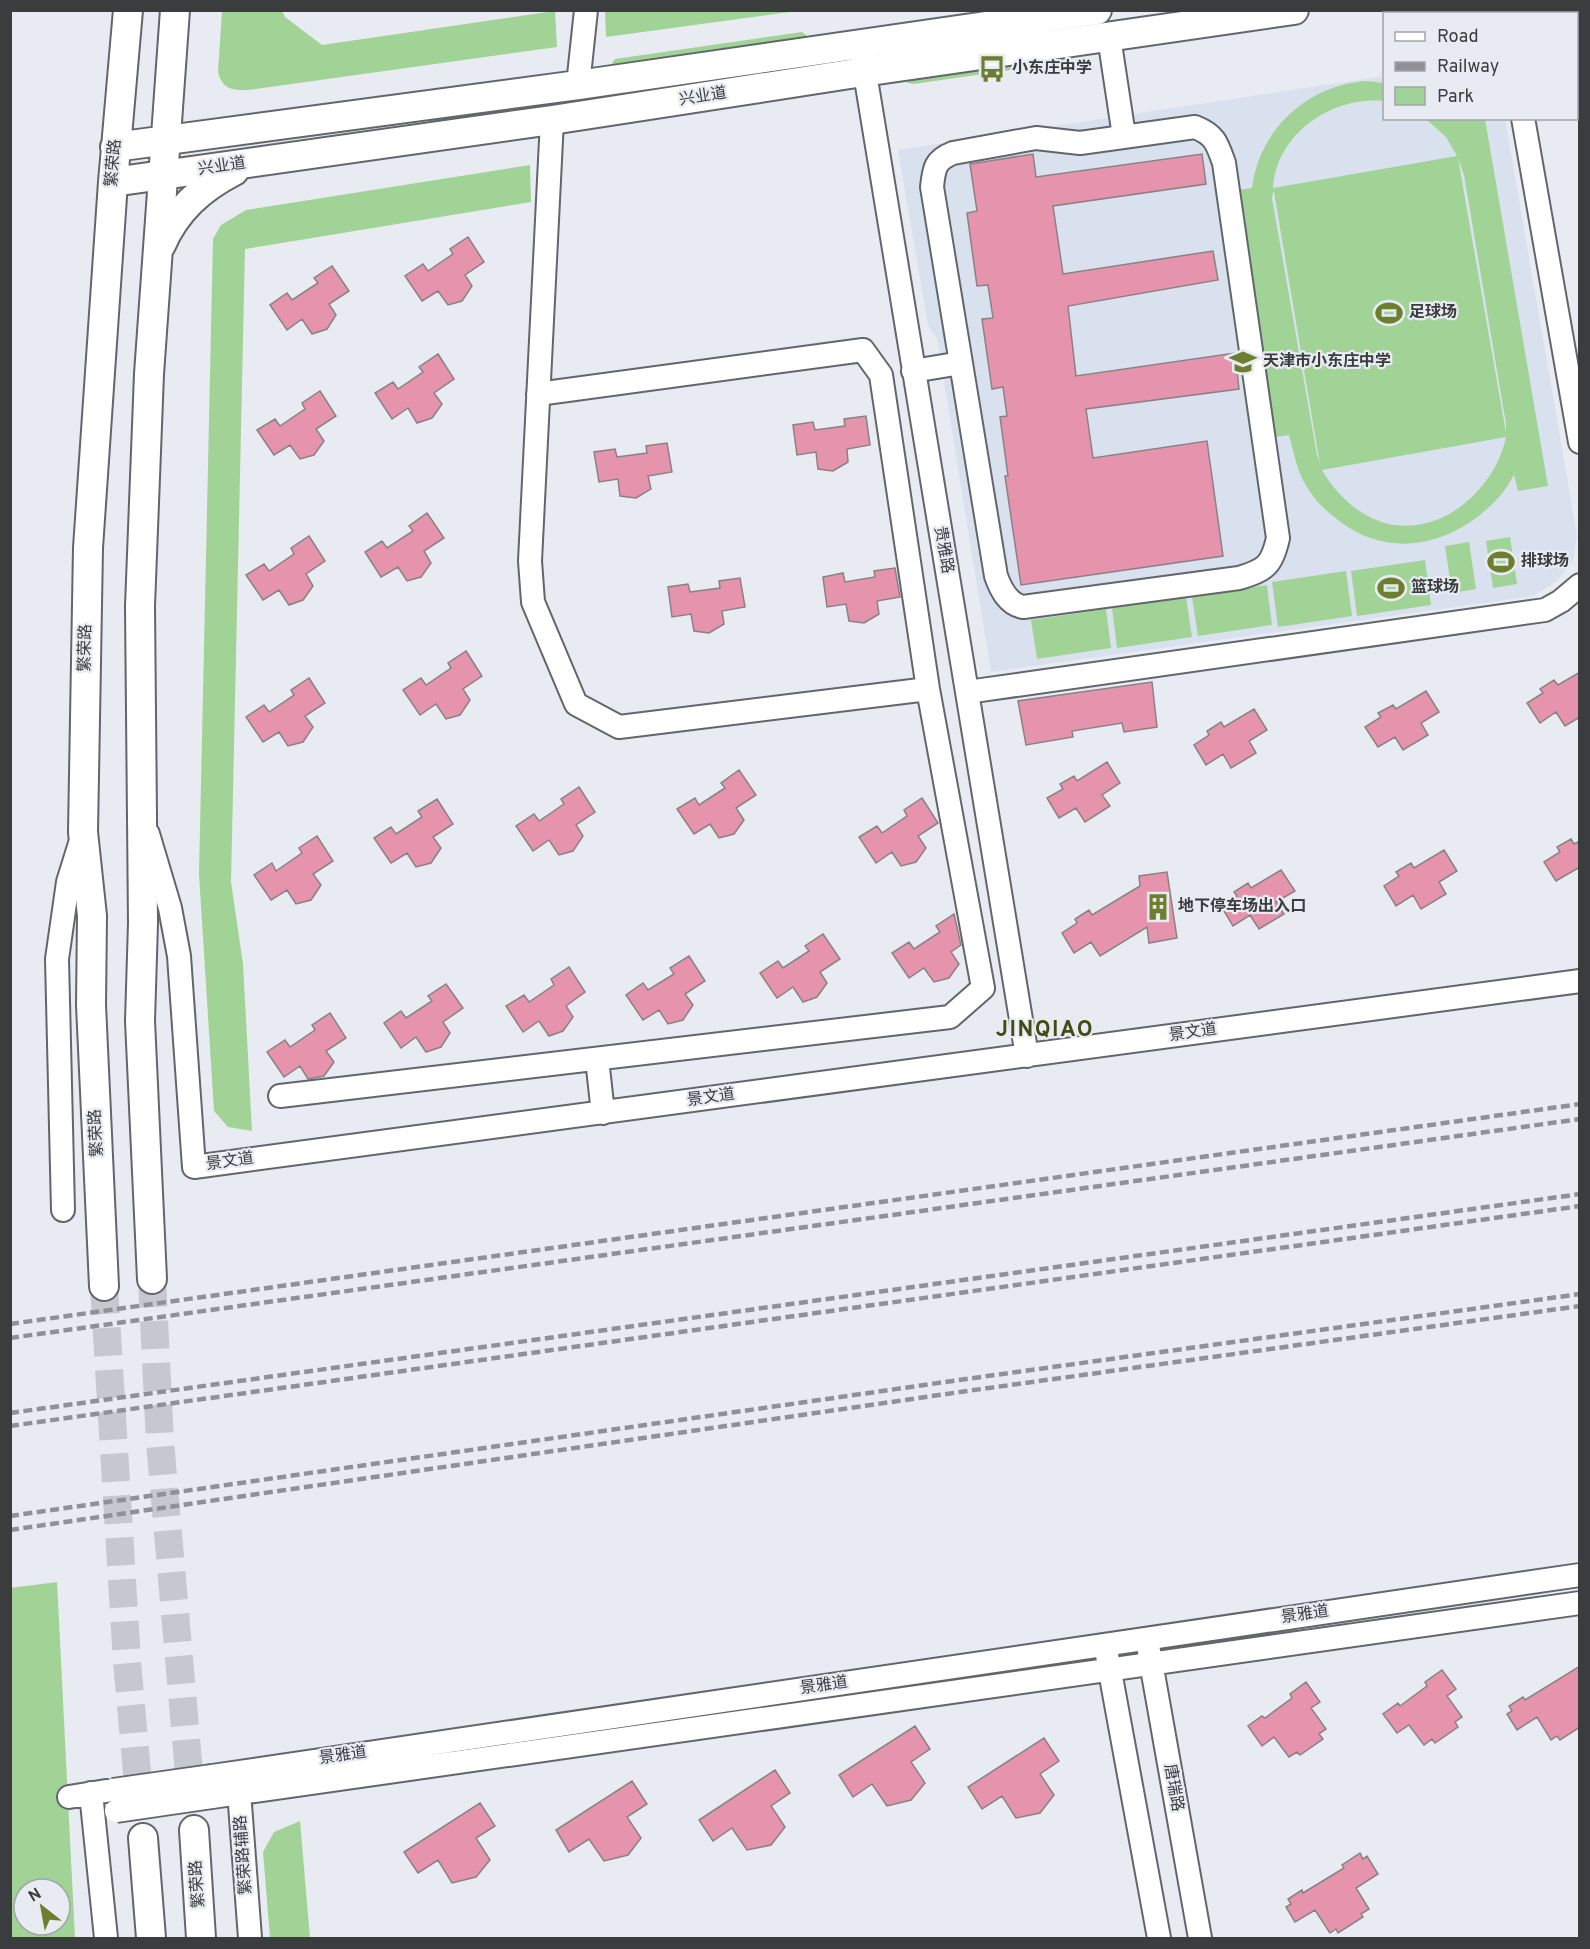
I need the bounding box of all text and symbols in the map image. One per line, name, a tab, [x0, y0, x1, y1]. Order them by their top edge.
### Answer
legend	[1383, 12, 1578, 120]
text: Road	[1437, 26, 1479, 49]
bus stop icon: 小东庄中学	[977, 54, 1007, 84]
text: Railway	[1437, 56, 1499, 79]
place label: 小东庄中学	[1012, 59, 1092, 79]
street label: 兴业道	[678, 83, 728, 111]
text: Park	[1437, 86, 1474, 109]
street label: 繁荣路	[102, 138, 126, 188]
street label: 兴业道	[197, 154, 247, 180]
sports icon: 足球场	[1374, 298, 1404, 328]
place label: 足球场	[1409, 303, 1457, 323]
school or university icon: 天津市小东庄中学	[1228, 347, 1258, 377]
place label: 天津市小东庄中学	[1263, 352, 1391, 372]
street label: 贵雅路	[929, 525, 957, 575]
sports icon: 排球场	[1486, 547, 1516, 577]
place label: 排球场	[1521, 552, 1569, 572]
sports icon: 篮球场	[1376, 573, 1406, 603]
place label: 篮球场	[1411, 578, 1459, 598]
street label: 繁荣路	[76, 624, 96, 672]
building icon: 地下停车场出入口	[1143, 892, 1173, 922]
place label: 地下停车场出入口	[1178, 897, 1306, 917]
district label: JINQIAO	[996, 1017, 1094, 1044]
street label: 景文道	[1168, 1020, 1218, 1046]
street label: 景文道	[686, 1085, 736, 1111]
street label: 繁荣路	[86, 1109, 108, 1157]
street label: 景文道	[205, 1149, 255, 1175]
street label: 景雅道	[1280, 1602, 1330, 1628]
street label: 景雅道	[799, 1673, 849, 1699]
street label: 景雅道	[318, 1743, 368, 1769]
street label: 唐瑞路	[1159, 1763, 1187, 1813]
street label: 繁荣路辅路	[231, 1814, 257, 1896]
street label: 繁荣路	[186, 1859, 210, 1909]
north arrow	[12, 1877, 72, 1937]
text: N	[25, 1884, 45, 1907]

